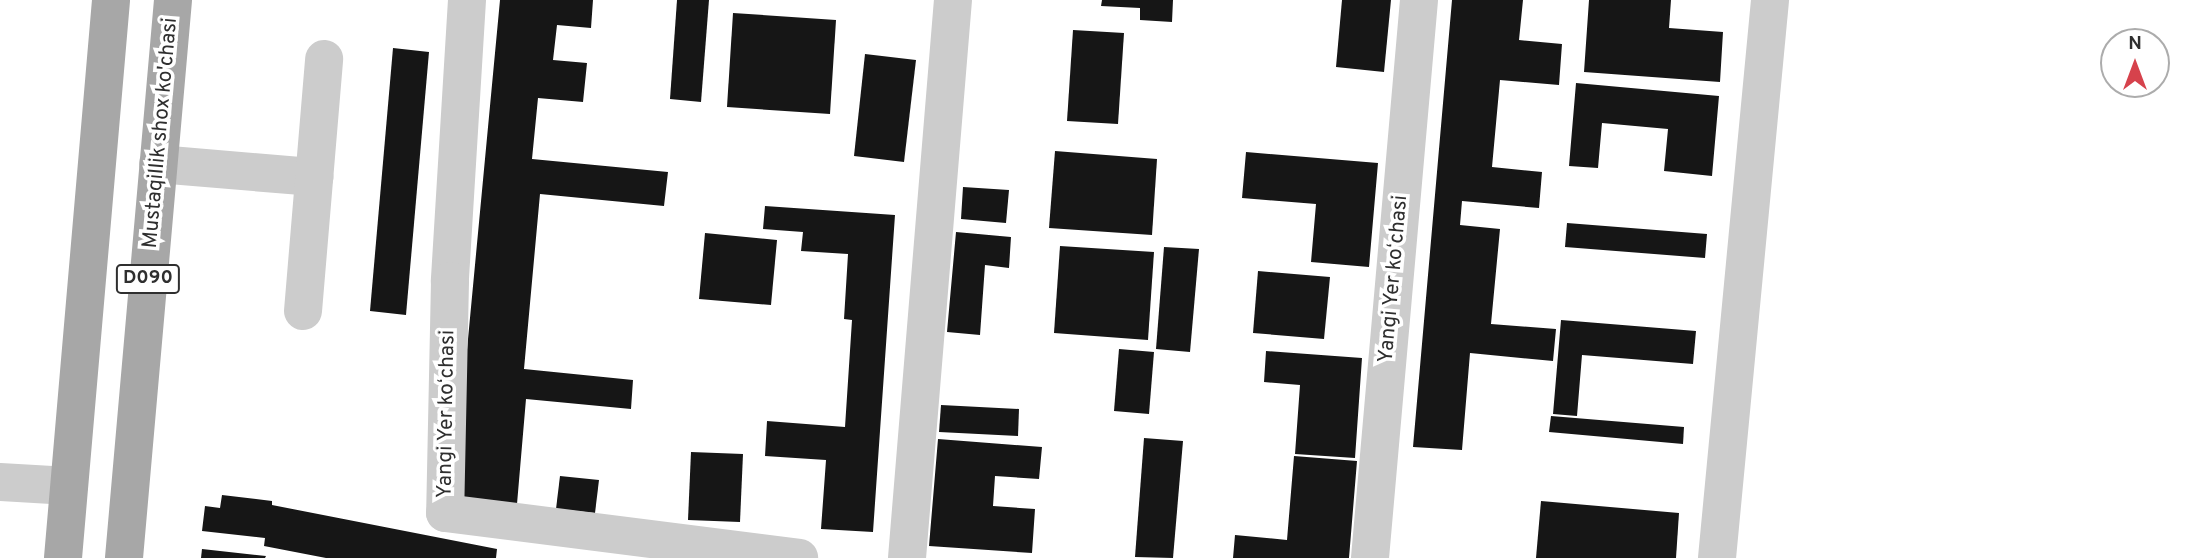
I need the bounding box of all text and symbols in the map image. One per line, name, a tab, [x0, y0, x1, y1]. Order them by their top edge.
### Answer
street label: Mustaqillik shox ko'chasi	[138, 17, 184, 249]
north arrow	[2100, 28, 2170, 98]
text: N	[2128, 32, 2142, 56]
street label: Yangi Yer koʻchasi	[1374, 194, 1414, 364]
road number: D090	[115, 264, 181, 294]
street label: Yangi Yer koʻchasi	[433, 329, 461, 499]

